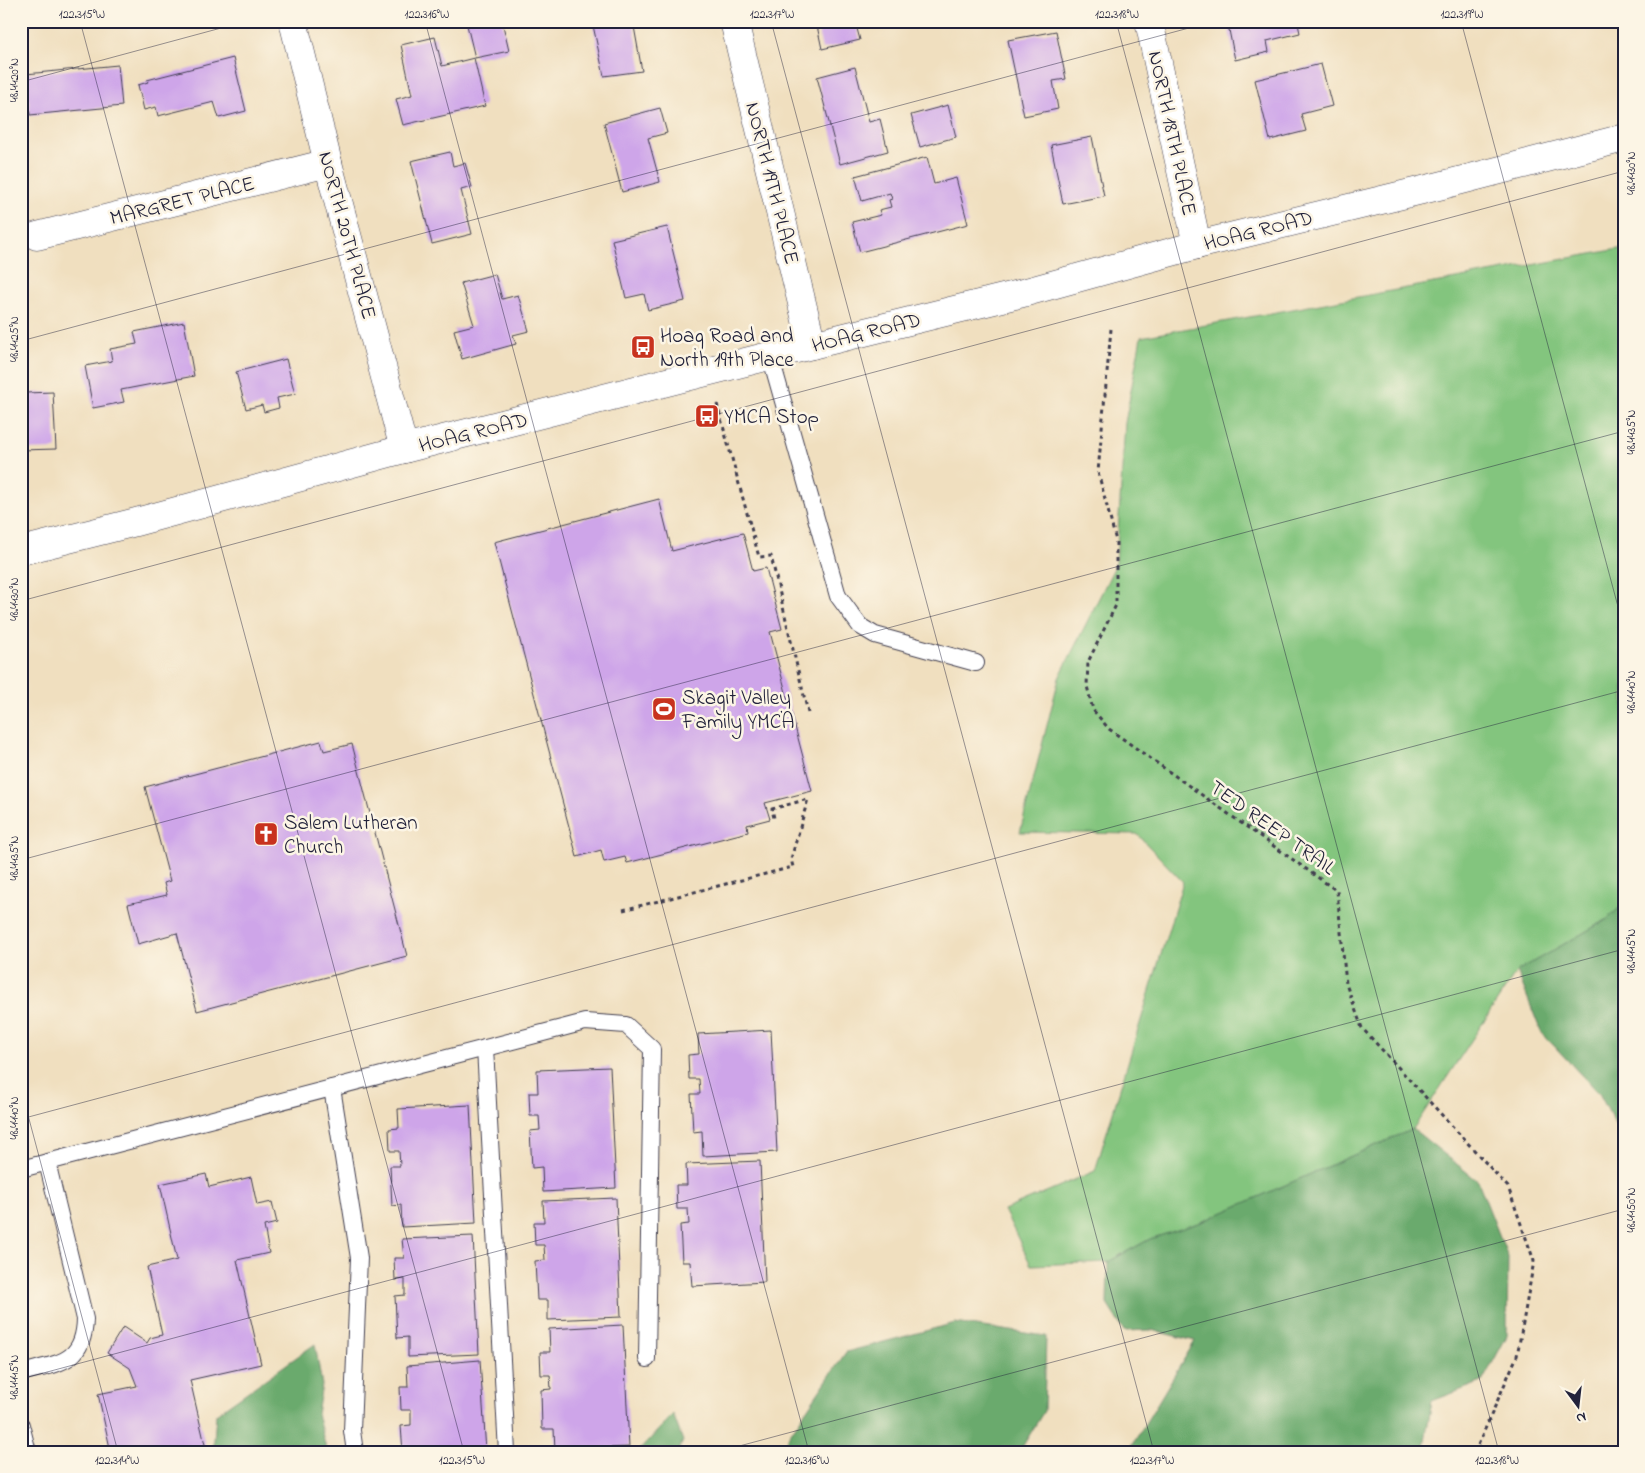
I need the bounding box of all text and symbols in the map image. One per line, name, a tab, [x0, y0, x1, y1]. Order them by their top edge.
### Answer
text: 122.315°W	[59, 6, 105, 24]
text: 122.316°W	[405, 6, 449, 24]
text: 122.317°W	[750, 6, 794, 24]
text: 122.318°W	[1095, 6, 1139, 24]
text: 122.319°W	[1440, 6, 1484, 24]
street label: NORTH 18TH PLACE	[1139, 48, 1203, 219]
text: 48.4420°N	[6, 58, 24, 102]
street label: NORTH 19TH PLACE	[736, 99, 806, 268]
street label: NORTH 20TH PLACE	[309, 148, 383, 323]
text: 48.4430°N	[1623, 151, 1641, 195]
street label: MARGRET PLACE	[107, 169, 258, 234]
street label: HOAG ROAD	[1201, 204, 1316, 260]
street label: HOAG ROAD	[809, 306, 924, 362]
text: 48.4425°N	[6, 316, 24, 362]
place label: Hoag Road and North 19th Place	[660, 322, 794, 376]
bus stop icon: Hoag Road and North 19th Place	[630, 334, 656, 360]
bus stop icon: YMCA Stop	[694, 403, 720, 429]
place label: YMCA Stop	[724, 403, 819, 433]
street label: HOAG ROAD	[416, 406, 531, 462]
text: 48.4435°N	[1623, 410, 1641, 454]
text: 48.4430°N	[6, 577, 24, 621]
text: 48.4440°N	[1623, 670, 1641, 714]
place label: Skagit Valley Family YMCA	[681, 684, 794, 740]
sports icon: Skagit Valley Family YMCA	[651, 696, 677, 722]
street label: TED REEP TRAIL	[1203, 774, 1341, 883]
place label: Salem Lutheran Church	[284, 809, 418, 863]
church icon: Salem Lutheran Church	[253, 821, 279, 847]
text: 48.4435°N	[6, 836, 24, 880]
text: 48.4445°N	[1623, 929, 1641, 973]
text: 48.4440°N	[6, 1096, 24, 1140]
text: 48.4450°N	[1623, 1187, 1641, 1233]
text: 48.4445°N	[6, 1355, 24, 1399]
north arrow	[1552, 1380, 1602, 1430]
text: N	[1574, 1406, 1588, 1428]
text: 122.314°W	[95, 1452, 139, 1470]
text: 122.315°W	[439, 1452, 485, 1470]
text: 122.316°W	[785, 1452, 829, 1470]
text: 122.317°W	[1130, 1452, 1174, 1470]
text: 122.318°W	[1475, 1452, 1519, 1470]

